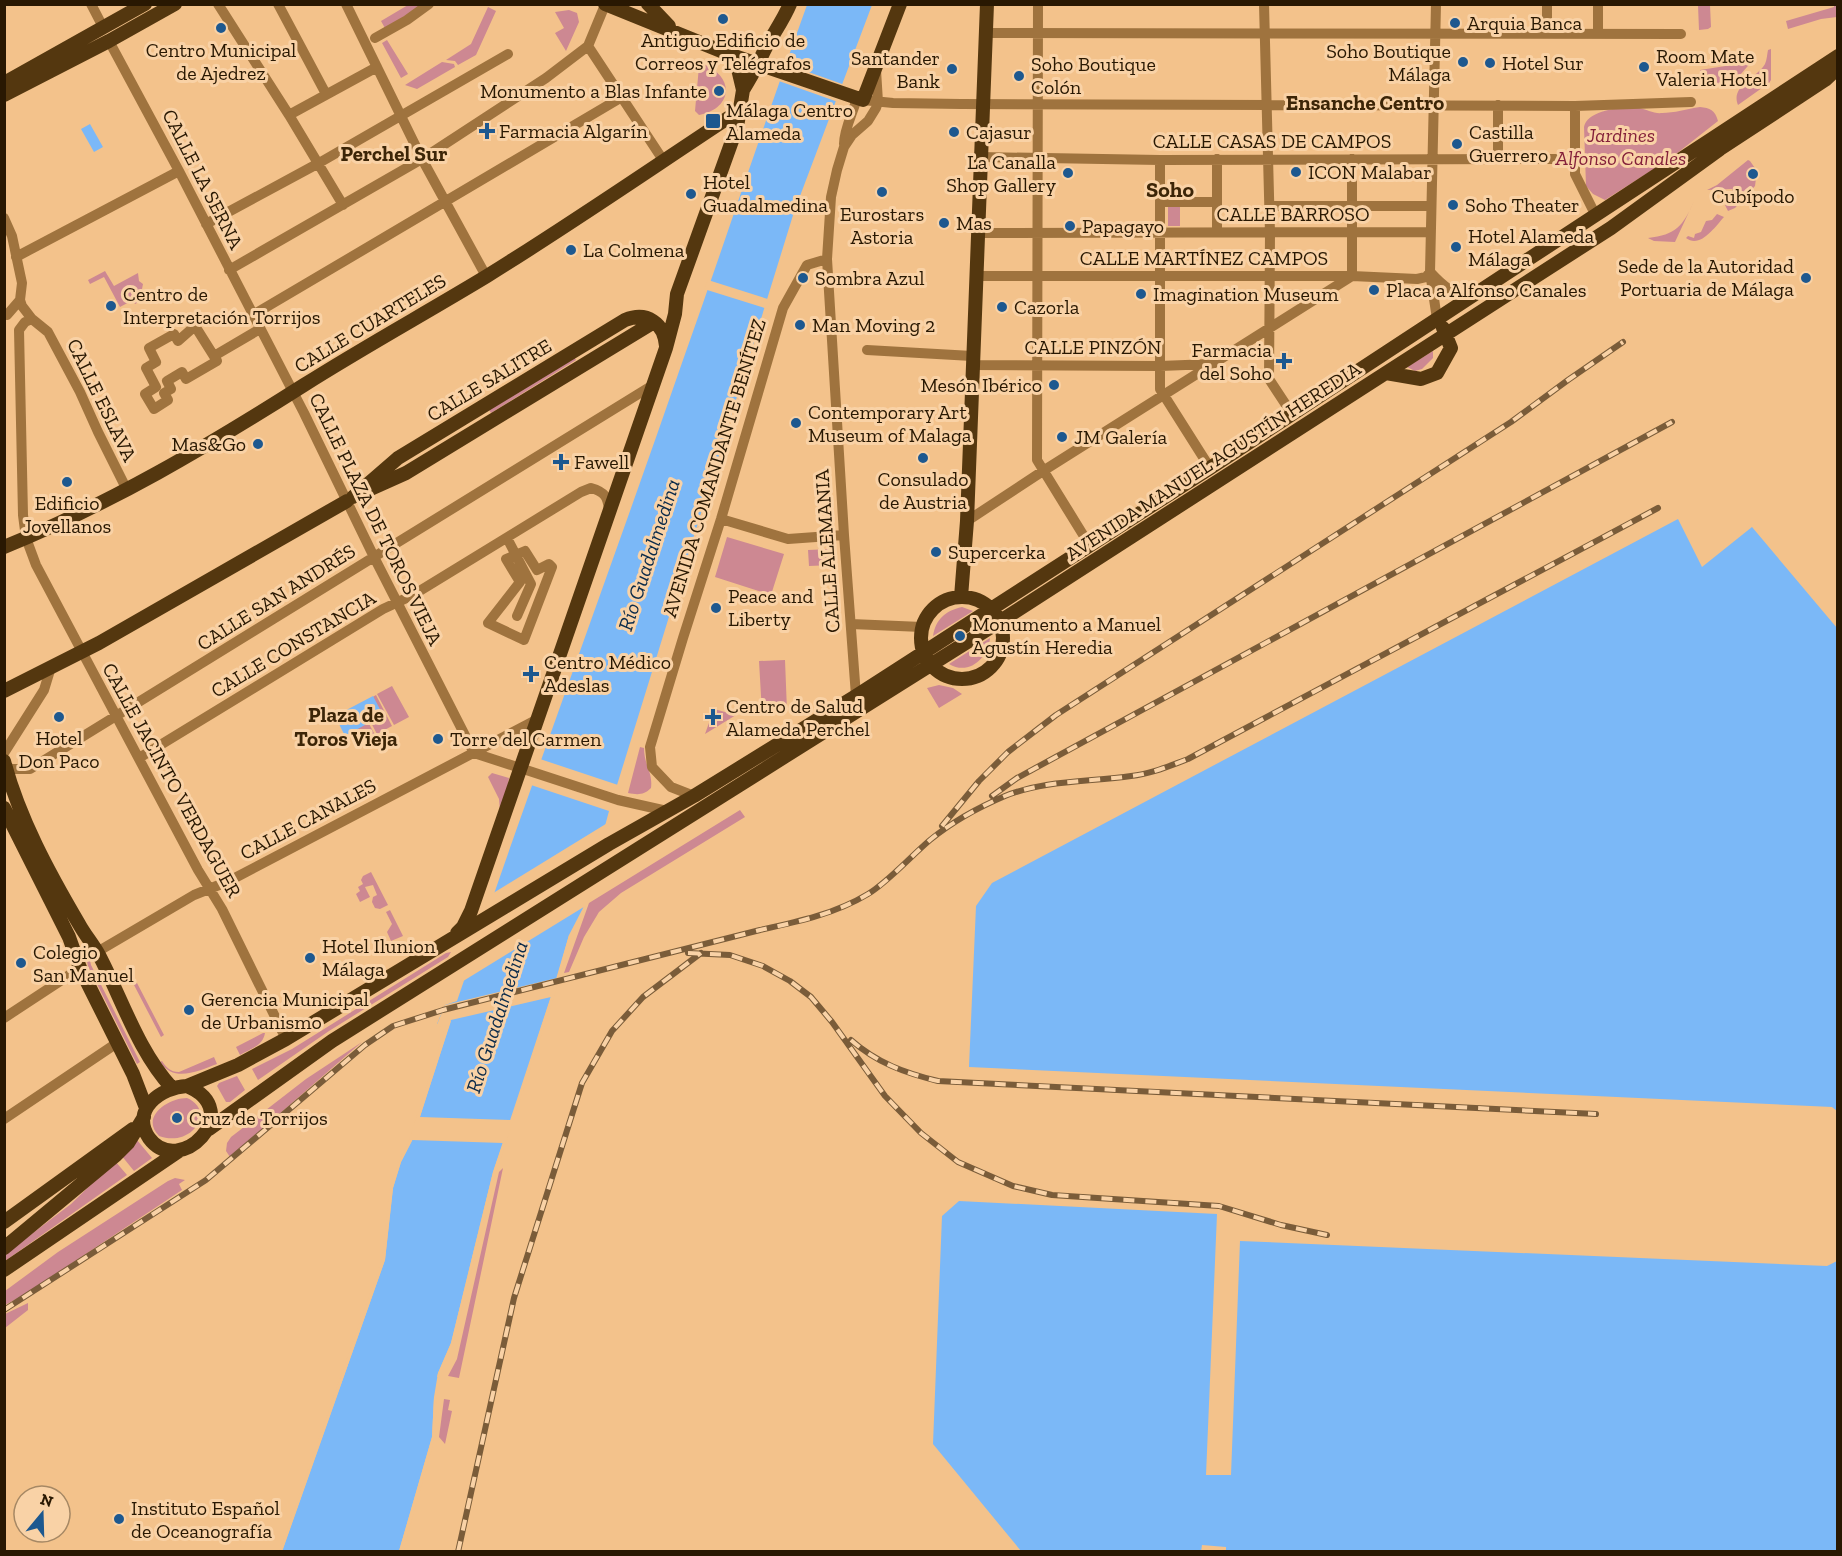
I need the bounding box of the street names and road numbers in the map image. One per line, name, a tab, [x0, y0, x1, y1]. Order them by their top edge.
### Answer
street label: CALLE LA SERNA	[157, 105, 249, 254]
street label: CALLE CASAS DE CAMPOS	[1153, 129, 1391, 153]
street label: CALLE BARROSO	[1217, 202, 1370, 226]
street label: CALLE MARTÍNEZ CAMPOS	[1080, 246, 1328, 270]
street label: CALLE CUARTELES	[290, 268, 450, 378]
street label: AVENIDA COMANDANTE BENÍTEZ	[657, 316, 771, 620]
street label: CALLE SALITRE	[422, 333, 556, 427]
street label: CALLE ESLAVA	[62, 335, 142, 466]
street label: CALLE PINZÓN	[1024, 335, 1162, 359]
street label: AVENIDA MANUEL AGUSTÍN HEREDIA	[1061, 356, 1366, 566]
street label: CALLE PLAZA DE TOROS VIEJA	[304, 389, 448, 650]
street label: CALLE ALEMANIA	[809, 467, 845, 634]
street label: CALLE SAN ANDRÉS	[192, 539, 360, 655]
street label: CALLE CONSTANCIA	[206, 585, 381, 703]
street label: CALLE JACINTO VERDAGUER	[97, 658, 247, 902]
street label: CALLE CANALES	[236, 773, 380, 865]

